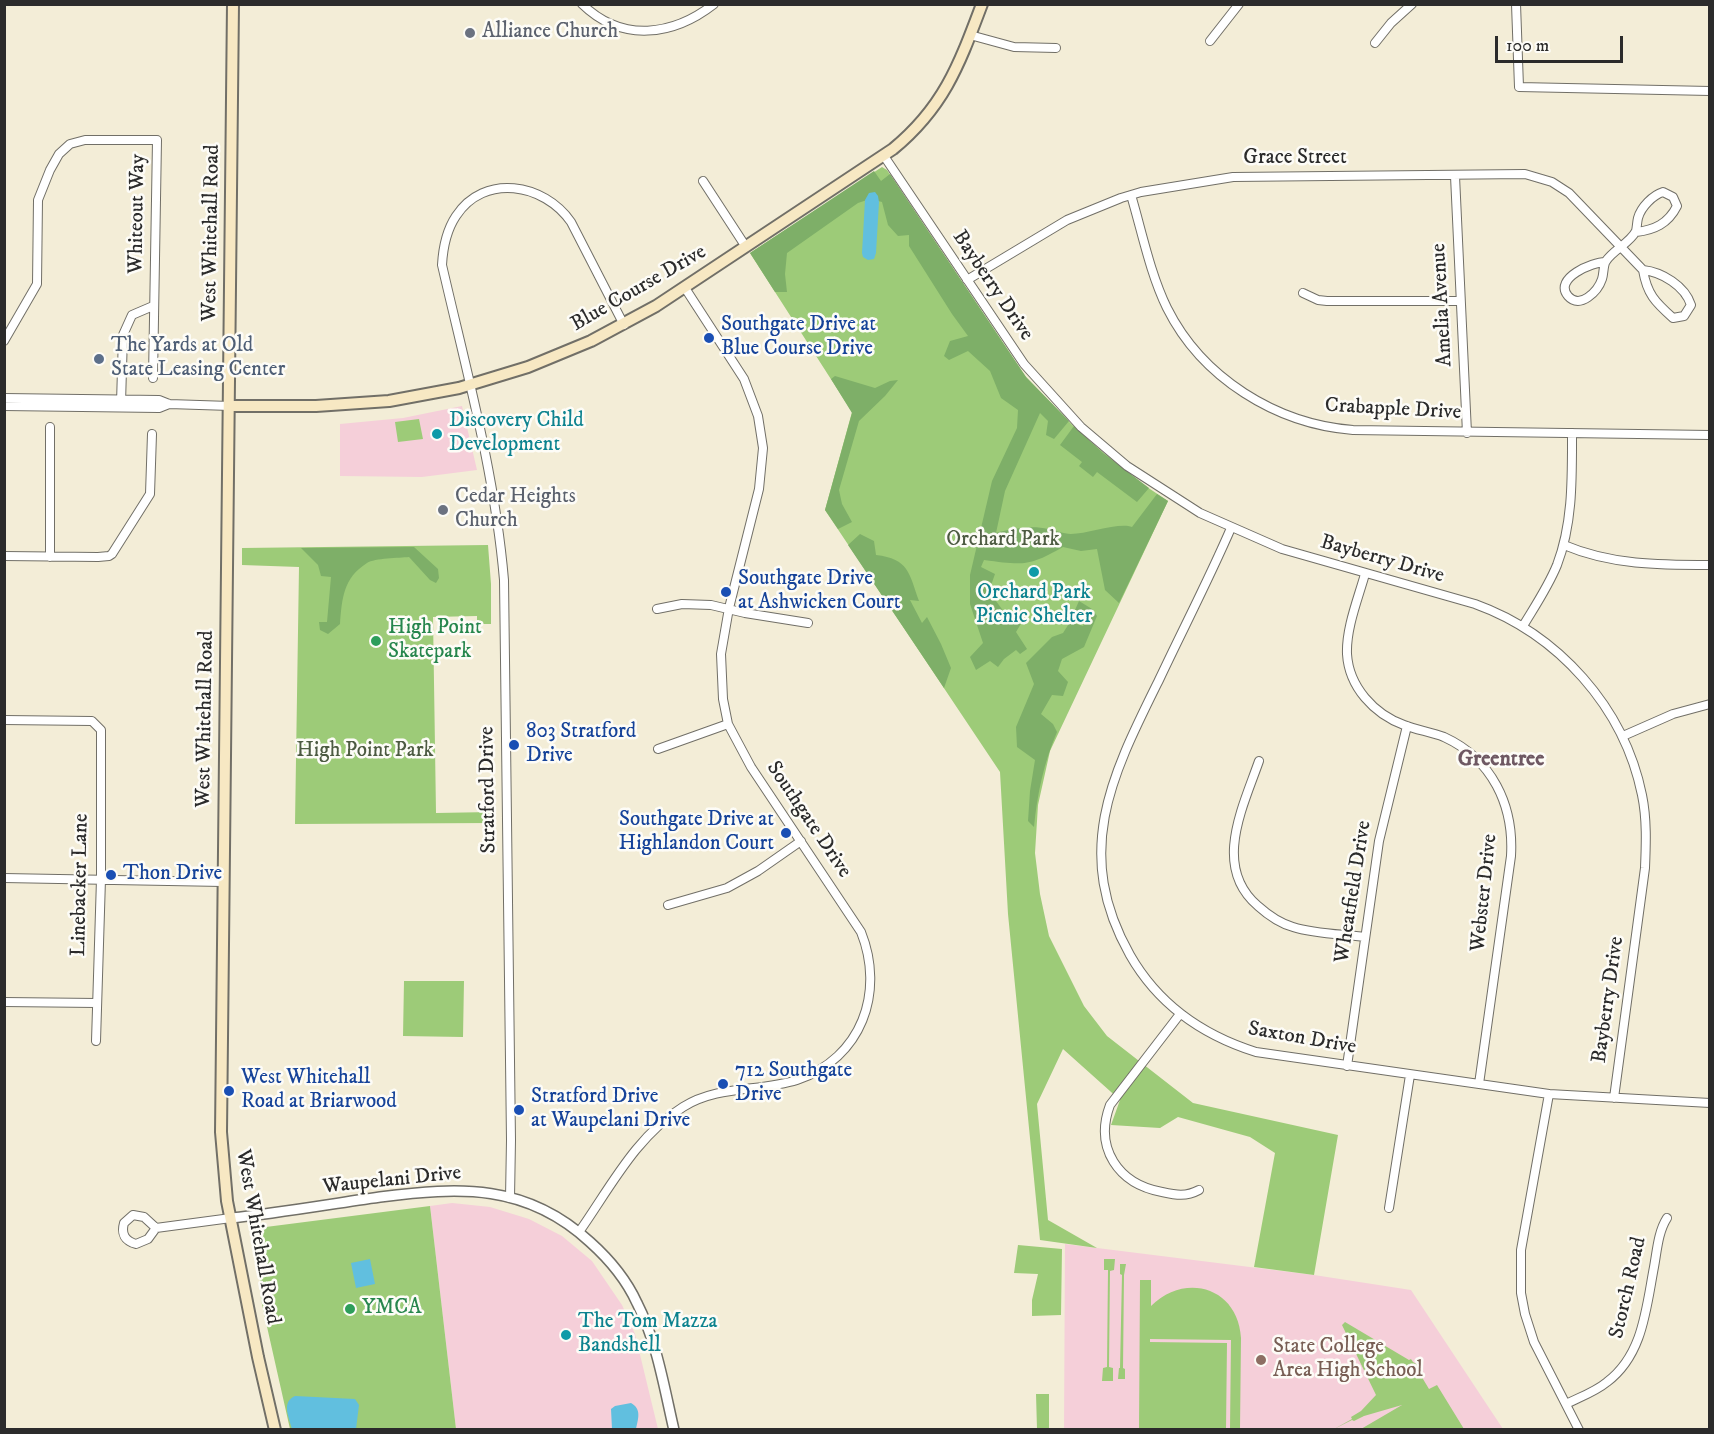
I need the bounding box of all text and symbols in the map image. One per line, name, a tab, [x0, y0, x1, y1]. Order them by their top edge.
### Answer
place label: Alliance Church	[482, 20, 618, 46]
scale bar	[1498, 24, 1626, 62]
marker: Alliance Church	[463, 26, 477, 40]
text: 100 m	[1506, 35, 1549, 57]
street label: West Whitehall Road	[198, 144, 226, 322]
street label: Grace Street	[1243, 146, 1347, 172]
street label: Whiteout Way	[124, 154, 152, 274]
street label: Bayberry Drive	[946, 226, 1038, 346]
street label: Blue Course Drive	[567, 240, 711, 338]
street label: Amelia Avenue	[1427, 243, 1459, 367]
place label: Southgate Drive at Blue Course Drive	[721, 313, 876, 363]
marker: Southgate Drive at Blue Course Drive	[702, 331, 716, 345]
place label: The Yards at Old State Leasing Center	[111, 334, 285, 384]
marker: The Yards at Old State Leasing Center	[92, 352, 106, 366]
street label: Crabapple Drive	[1324, 394, 1462, 426]
place label: Discovery Child Development	[449, 409, 584, 459]
marker: Discovery Child Development	[430, 427, 444, 441]
place label: Cedar Heights Church	[455, 485, 576, 535]
marker: Cedar Heights Church	[436, 503, 450, 517]
park label: Orchard Park	[946, 528, 1060, 554]
street label: Bayberry Drive	[1317, 530, 1447, 590]
marker: Orchard Park Picnic Shelter	[1027, 565, 1041, 579]
place label: Southgate Drive at Ashwicken Court	[738, 567, 901, 617]
place label: Orchard Park Picnic Shelter	[976, 581, 1092, 631]
marker: Southgate Drive at Ashwicken Court	[719, 585, 733, 599]
place label: High Point Skatepark	[388, 616, 482, 666]
street label: West Whitehall Road	[192, 630, 220, 808]
marker: High Point Skatepark	[369, 634, 383, 648]
place label: 803 Stratford Drive	[526, 720, 636, 770]
street label: Stratford Drive	[475, 726, 503, 854]
marker: 803 Stratford Drive	[507, 738, 521, 752]
park label: High Point Park	[296, 739, 434, 765]
district label: Greentree	[1458, 747, 1544, 773]
street label: Southgate Drive	[760, 757, 856, 883]
place label: Southgate Drive at Highlandon Court	[619, 808, 774, 858]
street label: Linebacker Lane	[67, 813, 95, 957]
street label: Wheatfield Drive	[1330, 819, 1378, 965]
marker: Southgate Drive at Highlandon Court	[779, 826, 793, 840]
street label: Webster Drive	[1466, 833, 1504, 953]
place label: Thon Drive	[123, 862, 222, 888]
marker: Thon Drive	[104, 868, 118, 882]
street label: Bayberry Drive	[1588, 935, 1630, 1065]
street label: Saxton Drive	[1246, 1017, 1358, 1061]
place label: 712 Southgate Drive	[735, 1059, 852, 1109]
place label: West Whitehall Road at Briarwood	[241, 1066, 397, 1116]
marker: 712 Southgate Drive	[716, 1077, 730, 1091]
marker: West Whitehall Road at Briarwood	[222, 1084, 236, 1098]
place label: Stratford Drive at Waupelani Drive	[531, 1085, 690, 1135]
marker: Stratford Drive at Waupelani Drive	[512, 1103, 526, 1117]
street label: West Whitehall Road	[229, 1148, 285, 1326]
street label: Waupelani Drive	[321, 1161, 463, 1201]
street label: Storch Road	[1605, 1235, 1653, 1341]
place label: YMCA	[362, 1296, 422, 1322]
marker: YMCA	[343, 1302, 357, 1316]
place label: The Tom Mazza Bandshell	[578, 1310, 717, 1360]
marker: The Tom Mazza Bandshell	[559, 1328, 573, 1342]
place label: State College Area High School	[1273, 1335, 1423, 1385]
marker: State College Area High School	[1254, 1353, 1268, 1367]

